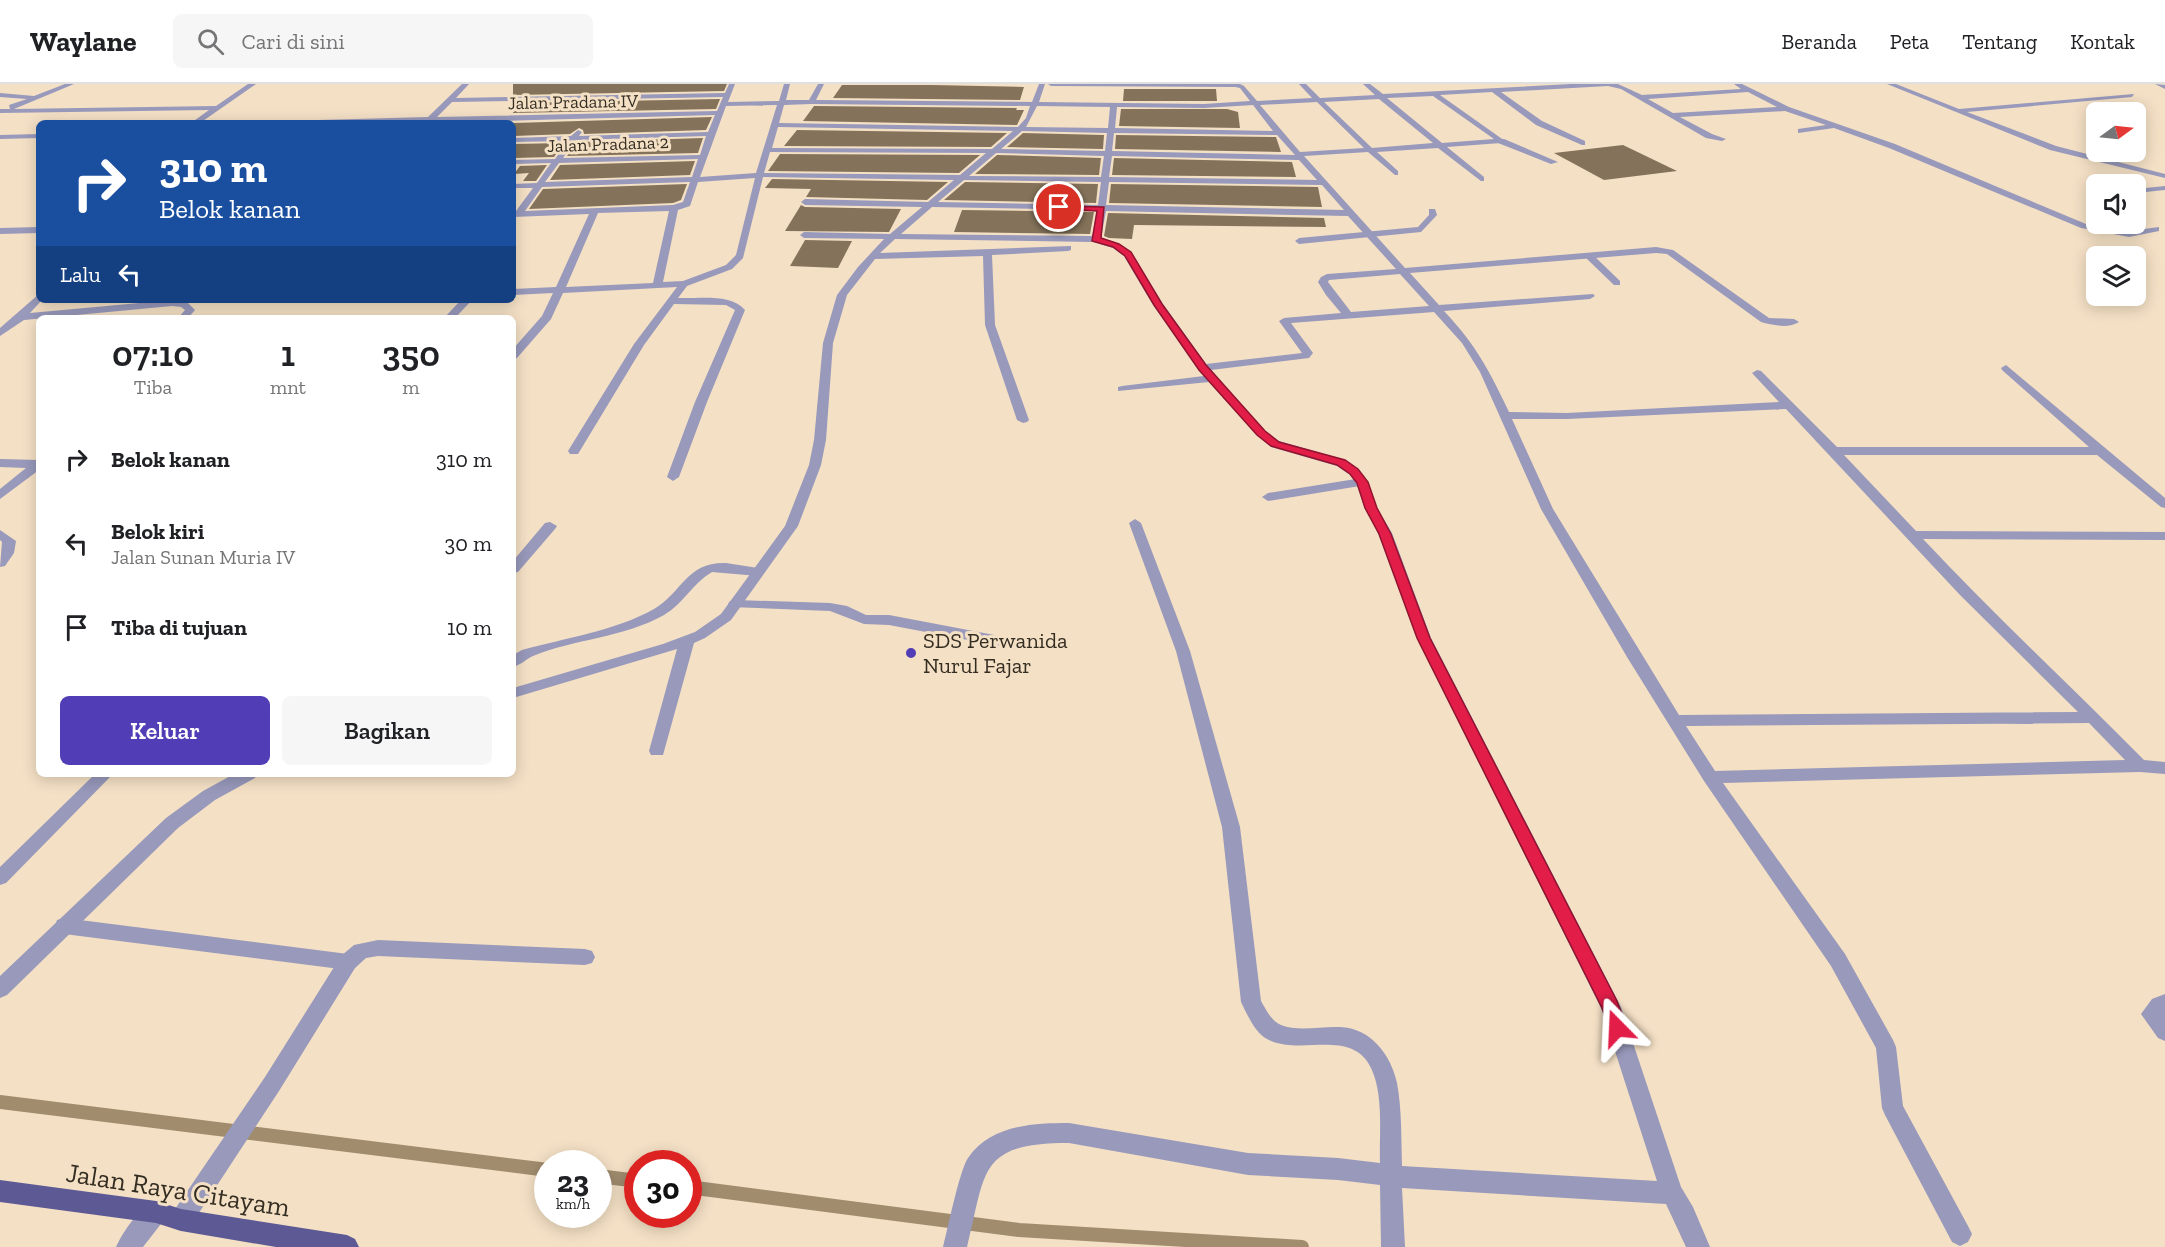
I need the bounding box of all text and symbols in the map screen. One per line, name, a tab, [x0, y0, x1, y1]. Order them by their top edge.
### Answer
search box	[173, 14, 593, 68]
text: Waylane	[30, 25, 137, 58]
icon: search	[194, 25, 227, 58]
text: Cari di sini	[242, 28, 345, 55]
text: Beranda	[1782, 29, 1857, 54]
text: Peta	[1890, 29, 1929, 54]
text: Tentang	[1962, 29, 2037, 54]
text: Kontak	[2070, 29, 2135, 54]
street label: Jalan Pradana IV	[508, 90, 639, 114]
north arrow	[2086, 102, 2146, 162]
map controls	[2086, 102, 2146, 306]
street label: Jalan Pradana 2	[547, 131, 669, 157]
text: 310 m	[159, 142, 267, 193]
icon: right	[60, 144, 138, 222]
button: sound	[2086, 174, 2146, 234]
pin	[1033, 181, 1084, 232]
icon: arrive	[1042, 190, 1075, 223]
text: Belok kanan	[159, 193, 300, 225]
button: layers	[2086, 246, 2146, 306]
icon: left	[113, 258, 146, 291]
text: Lalu	[60, 261, 101, 288]
text: 07:10	[112, 332, 194, 375]
text: 1	[281, 332, 295, 375]
text: 350	[382, 332, 440, 375]
text: Tiba	[134, 375, 172, 399]
text: mnt	[270, 375, 306, 399]
text: m	[402, 375, 420, 399]
icon: right	[60, 443, 93, 476]
text: Belok kanan	[111, 446, 230, 473]
text: 310 m	[436, 446, 492, 473]
text: Belok kiri	[111, 518, 204, 545]
icon: left	[60, 527, 93, 560]
text: 30 m	[445, 530, 492, 557]
text: Jalan Sunan Muria IV	[111, 545, 295, 569]
icon: arrive	[60, 611, 93, 644]
text: Tiba di tujuan	[111, 614, 247, 641]
text: 10 m	[447, 614, 492, 641]
place label: SDS Perwanida Nurul Fajar	[923, 627, 1068, 679]
marker: SDS Perwanida Nurul Fajar	[904, 646, 918, 660]
button: Keluar	[60, 696, 270, 765]
button: Bagikan	[282, 696, 492, 765]
position arrow	[1585, 996, 1649, 1060]
speed limit sign: 30	[624, 1150, 702, 1228]
street label: Jalan Raya Citayam	[64, 1157, 293, 1224]
text: 23	[557, 1164, 589, 1200]
text: km/h	[556, 1195, 590, 1213]

